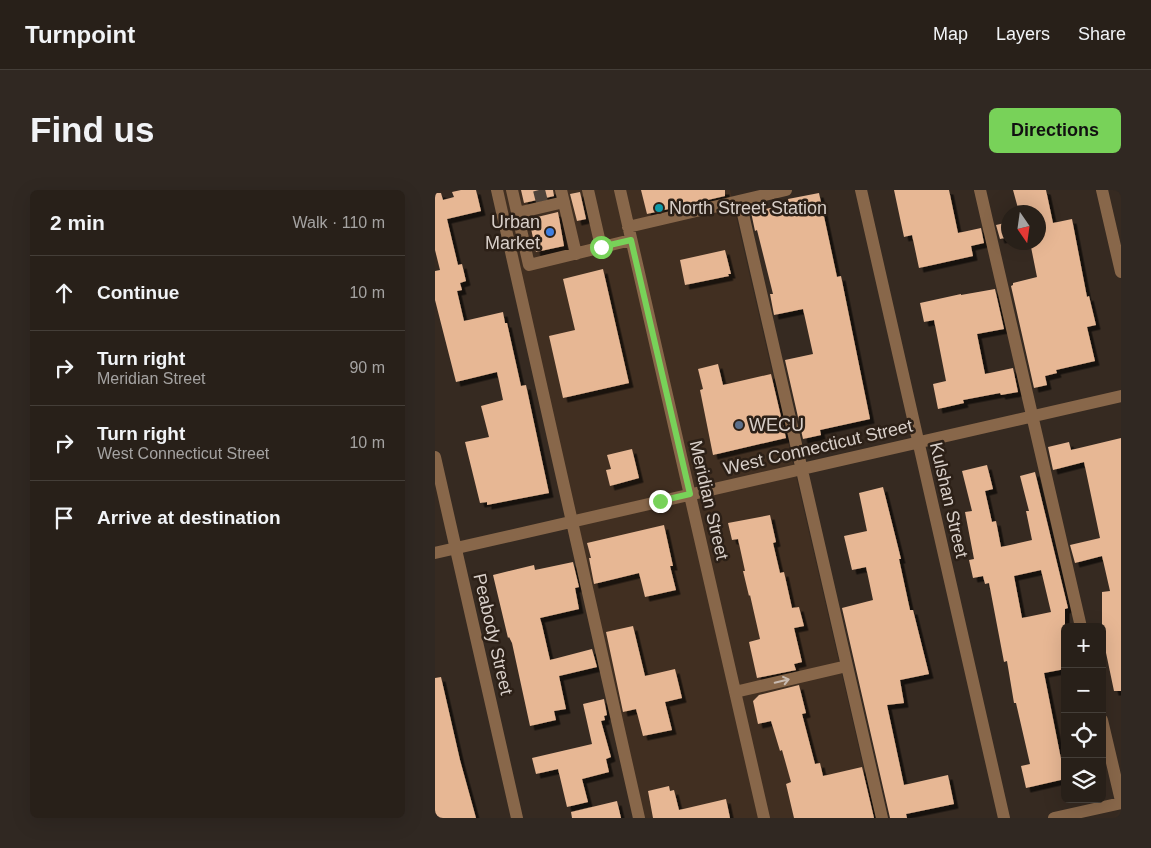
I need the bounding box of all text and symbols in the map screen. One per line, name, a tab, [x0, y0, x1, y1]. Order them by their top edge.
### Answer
text: Turnpoint	[25, 21, 135, 48]
text: Map	[933, 24, 968, 44]
text: Layers	[996, 24, 1050, 44]
text: Share	[1078, 24, 1126, 44]
button: Directions	[989, 108, 1121, 153]
text: Find us	[30, 110, 154, 149]
place label: North Street Station	[669, 198, 827, 218]
marker: North Street Station	[653, 202, 665, 214]
north arrow	[1001, 205, 1046, 250]
text: 2 min	[50, 211, 105, 234]
place label: Urban Market	[485, 212, 540, 253]
text: Walk · 110 m	[293, 214, 385, 231]
marker: Urban Market	[544, 226, 556, 238]
route start	[590, 236, 613, 259]
icon: ahead	[50, 279, 78, 307]
text: Continue	[97, 282, 179, 303]
text: 10 m	[349, 284, 385, 301]
text: Turn right	[97, 348, 185, 369]
icon: right	[50, 354, 78, 382]
text: 90 m	[349, 359, 385, 376]
text: Meridian Street	[97, 370, 206, 387]
street label: West Connecticut Street	[721, 415, 915, 479]
place label: WECU	[749, 415, 804, 435]
marker: WECU	[733, 419, 745, 431]
text: Turn right	[97, 423, 185, 444]
icon: right	[50, 429, 78, 457]
text: 10 m	[349, 434, 385, 451]
street label: Meridian Street	[686, 438, 732, 562]
street label: Kulshan Street	[926, 440, 972, 560]
text: West Connecticut Street	[97, 445, 269, 462]
route end	[649, 490, 672, 513]
icon: arrive	[50, 504, 78, 532]
text: Arrive at destination	[97, 507, 281, 528]
street label: Peabody Street	[469, 571, 517, 697]
map controls	[1061, 623, 1106, 803]
button: +	[1061, 623, 1106, 668]
button: −	[1061, 668, 1106, 713]
one-way arrow	[774, 676, 790, 685]
button: locate	[1061, 713, 1106, 758]
button: layers	[1061, 758, 1106, 803]

